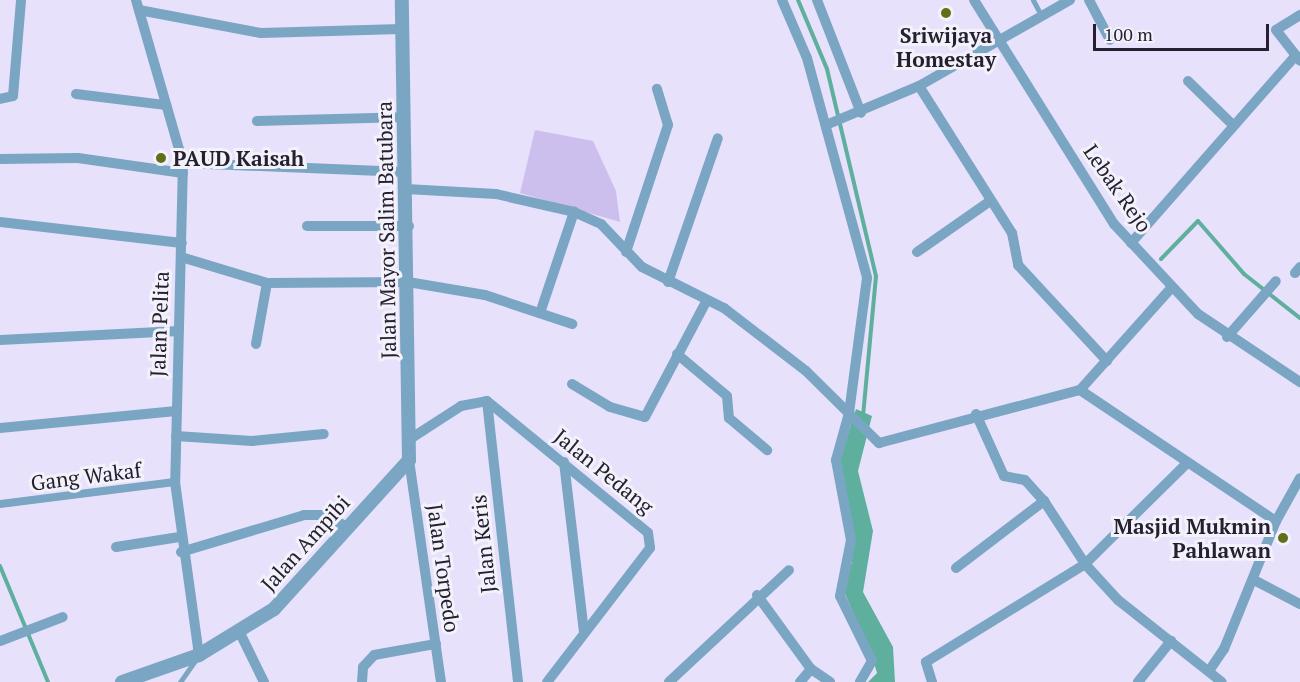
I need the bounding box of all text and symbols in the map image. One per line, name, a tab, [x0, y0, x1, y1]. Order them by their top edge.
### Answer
marker: Sriwijaya Homestay	[939, 6, 953, 20]
scale bar	[1096, 12, 1272, 50]
place label: Sriwijaya Homestay	[896, 22, 996, 72]
text: 100 m	[1104, 22, 1153, 46]
street label: Jalan Mayor Salim Batubara	[371, 101, 401, 359]
street label: Lebak Rejo	[1079, 139, 1157, 237]
place label: PAUD Kaisah	[173, 145, 304, 171]
marker: PAUD Kaisah	[154, 151, 168, 165]
street label: Jalan Pelita	[145, 271, 173, 377]
street label: Jalan Pedang	[549, 423, 659, 519]
street label: Gang Wakaf	[29, 457, 143, 495]
street label: Jalan Ampibi	[255, 490, 355, 596]
street label: Jalan Keris	[465, 494, 501, 594]
street label: Jalan Torpedo	[423, 502, 465, 634]
place label: Masjid Mukmin Pahlawan	[1114, 513, 1271, 563]
marker: Masjid Mukmin Pahlawan	[1276, 531, 1290, 545]

